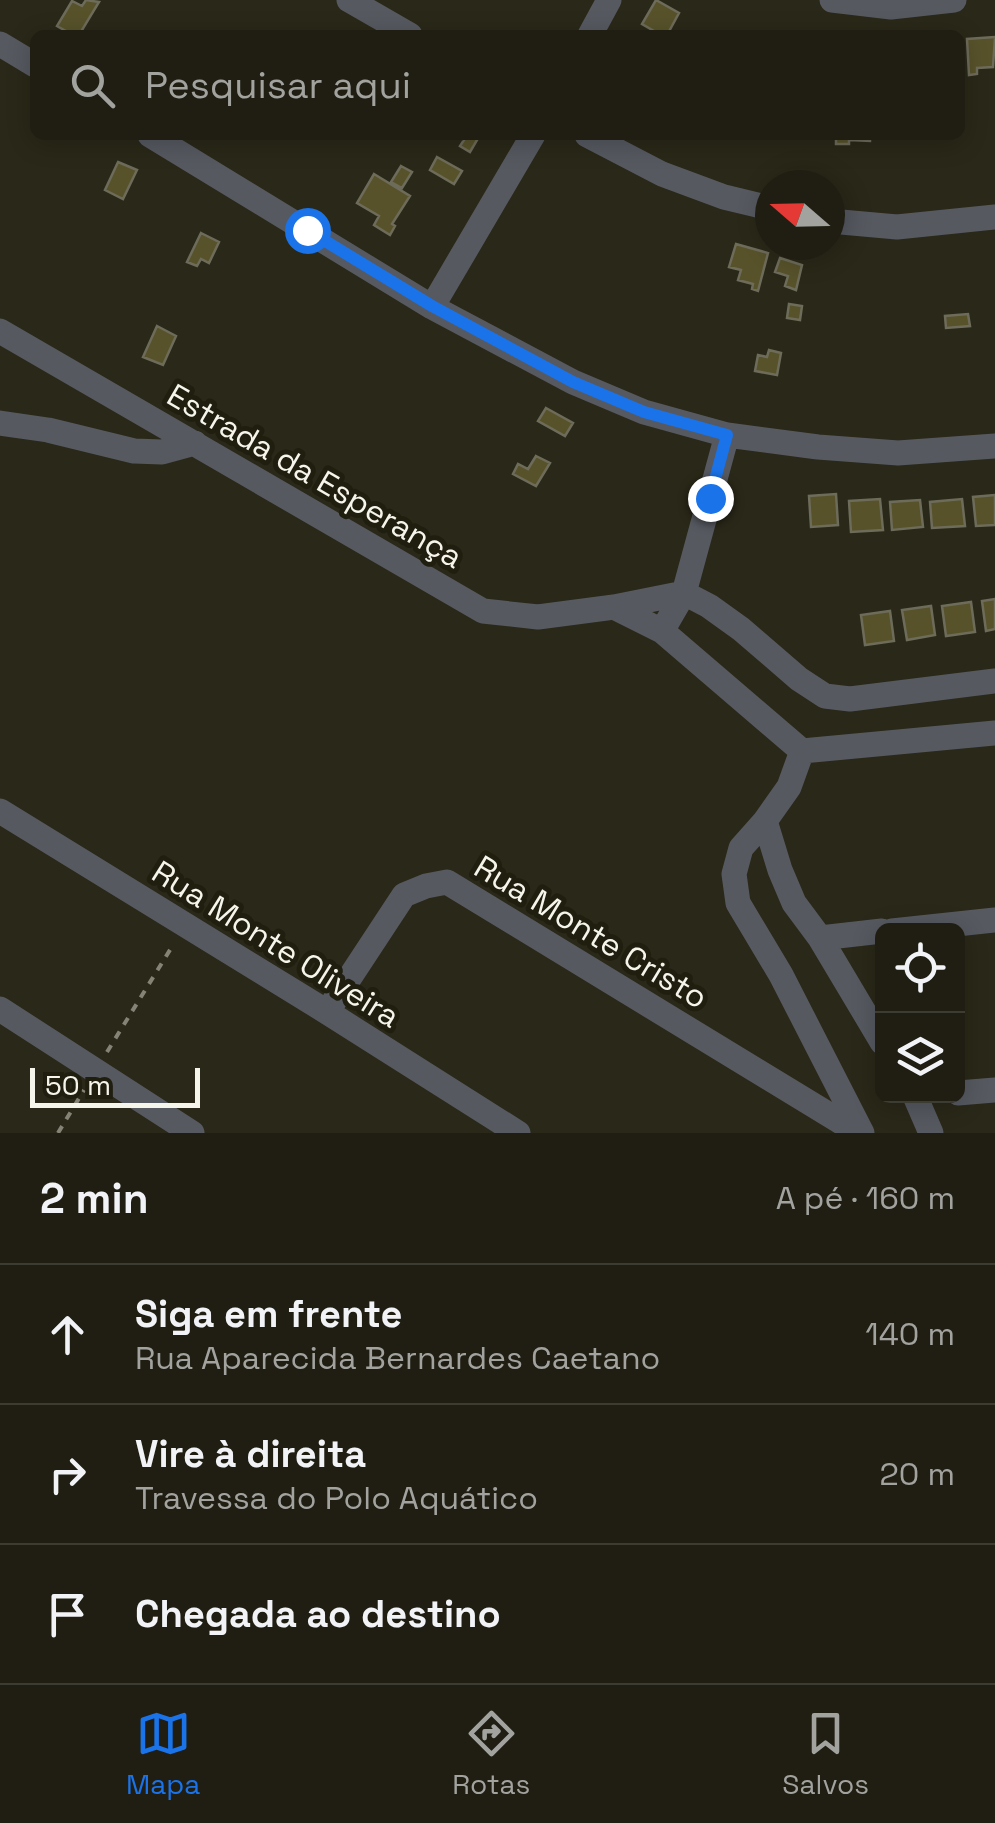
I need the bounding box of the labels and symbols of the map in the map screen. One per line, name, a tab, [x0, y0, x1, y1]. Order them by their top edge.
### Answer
north arrow	[755, 170, 845, 260]
route start	[285, 208, 331, 254]
street label: Estrada da Esperança	[160, 375, 470, 577]
route end	[688, 476, 734, 522]
street label: Rua Monte Cristo	[467, 847, 715, 1017]
street label: Rua Monte Oliveira	[145, 852, 407, 1036]
scale bar	[30, 1063, 200, 1108]

